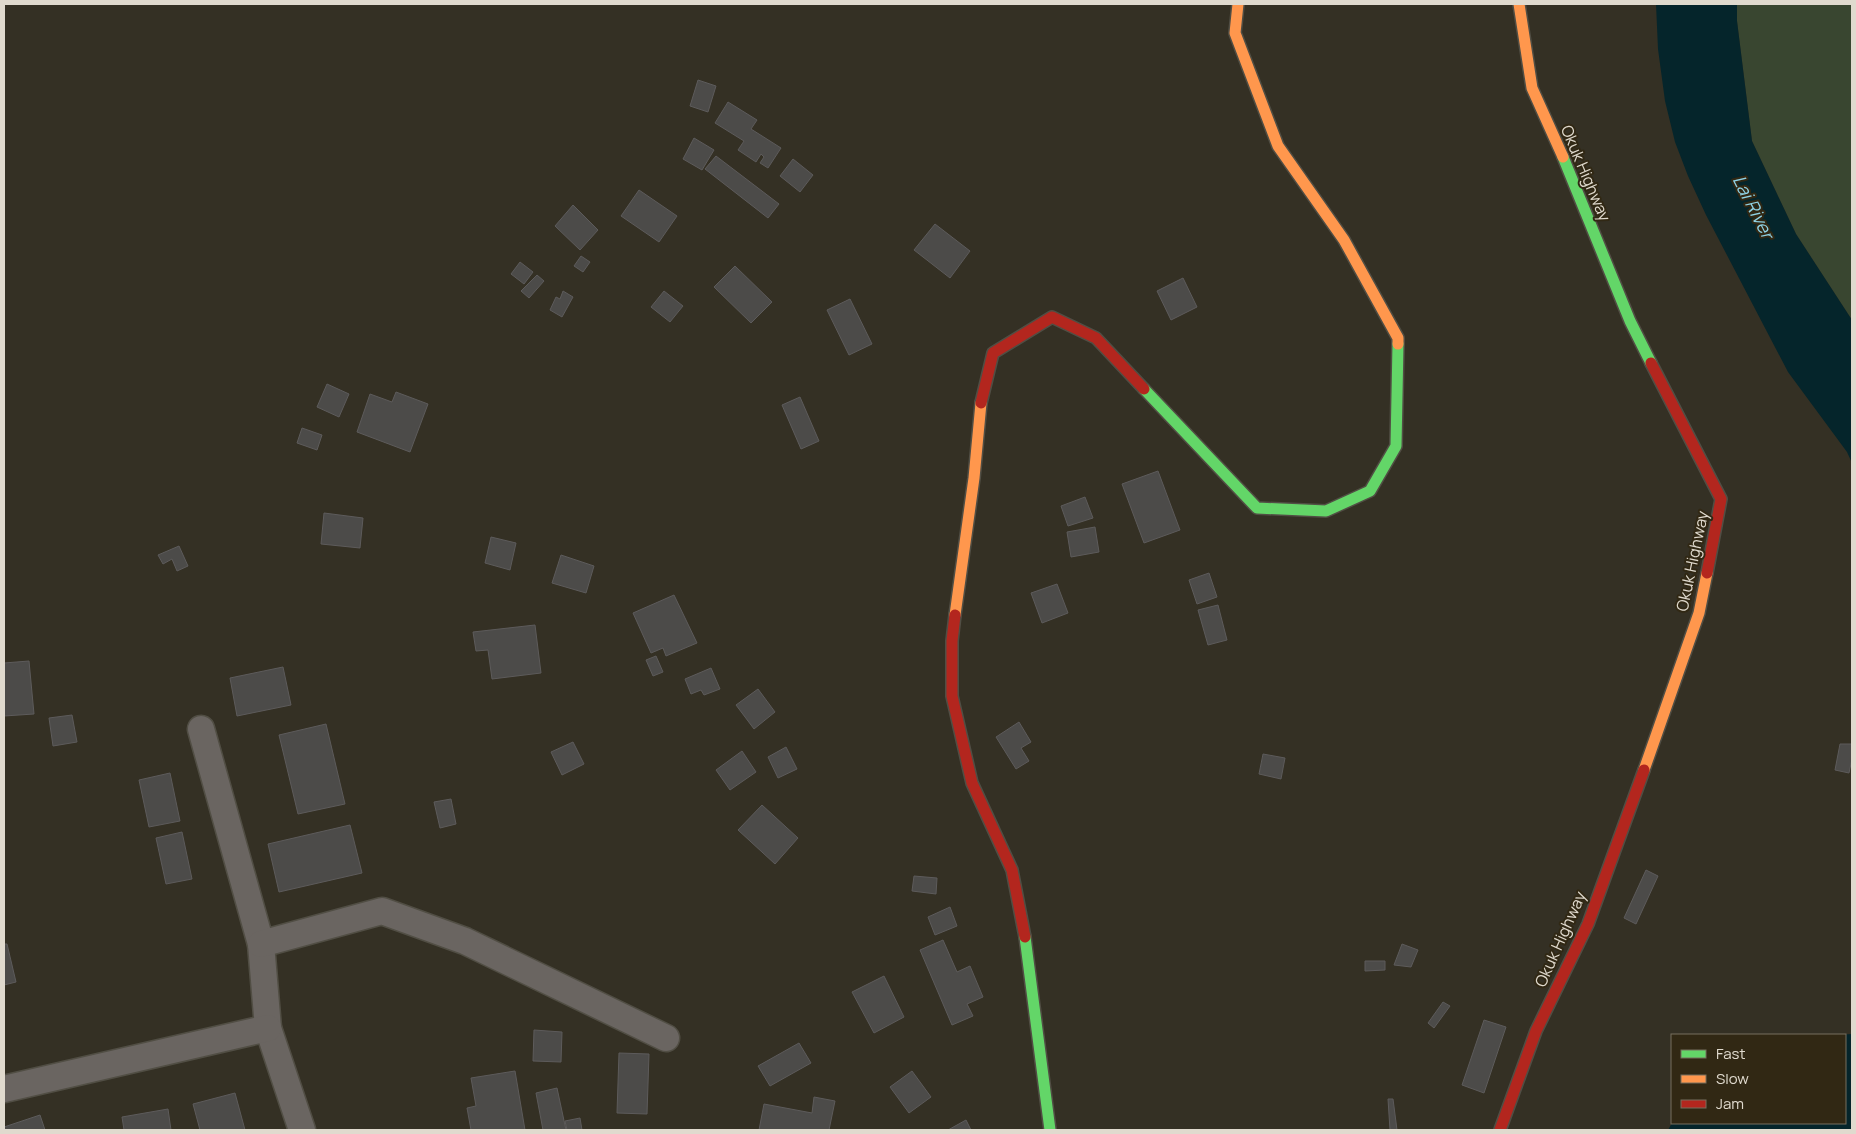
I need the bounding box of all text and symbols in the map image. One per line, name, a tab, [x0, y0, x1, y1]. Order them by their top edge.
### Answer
street label: Okuk Highway	[1556, 122, 1616, 225]
water label: Lai River	[1728, 171, 1781, 245]
street label: Okuk Highway	[1671, 508, 1714, 613]
street label: Okuk Highway	[1529, 887, 1591, 990]
legend	[1671, 1034, 1846, 1124]
text: Fast	[1716, 1043, 1745, 1064]
text: Slow	[1716, 1068, 1749, 1089]
text: Jam	[1716, 1093, 1744, 1114]

